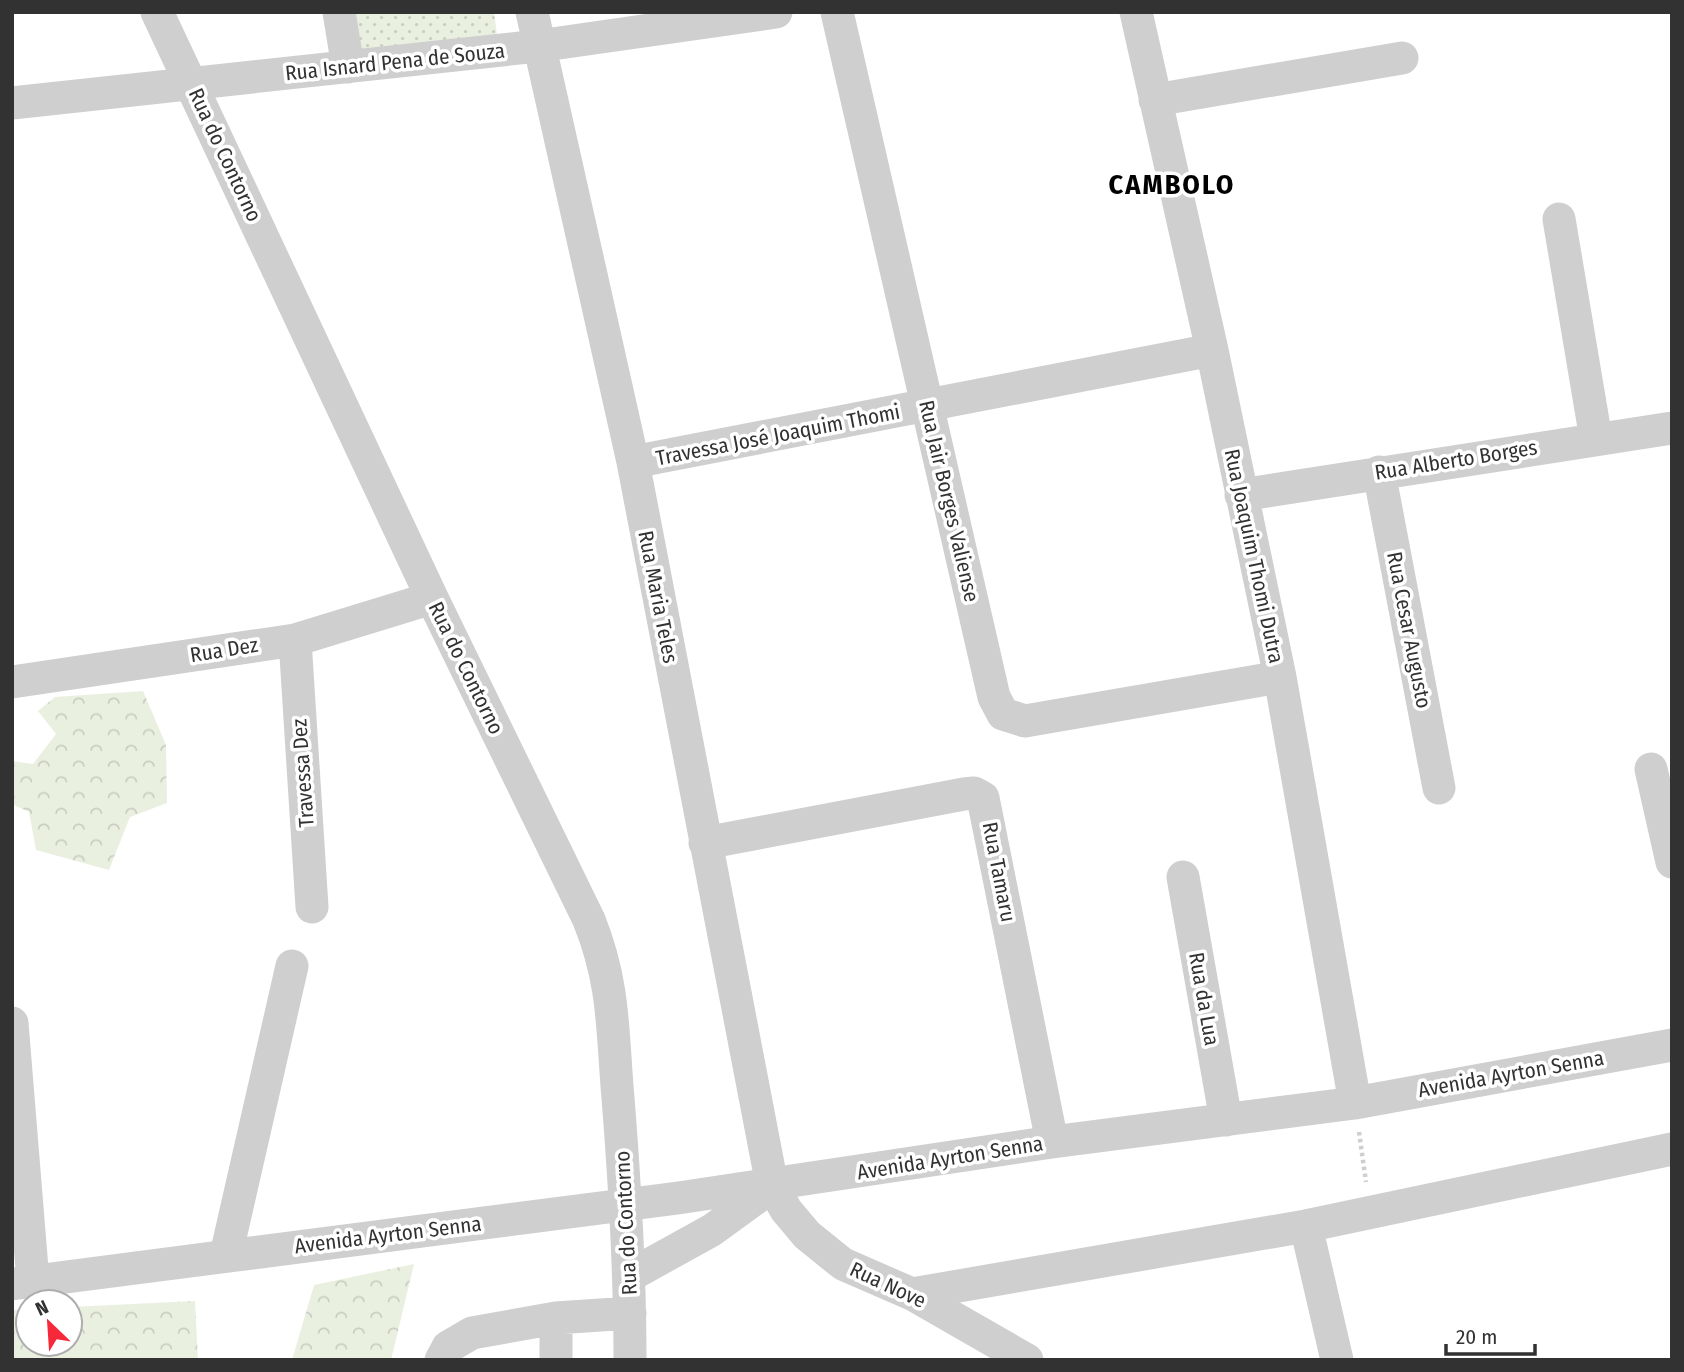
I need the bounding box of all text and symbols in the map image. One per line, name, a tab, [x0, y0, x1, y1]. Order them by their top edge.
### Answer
street label: Rua Isnard Pena de Souza	[284, 38, 506, 86]
street label: Rua do Contorno	[183, 84, 267, 226]
district label: CAMBOLO	[1109, 168, 1235, 201]
street label: Rua Jair Borges Valiense	[913, 398, 985, 604]
street label: Travessa José Joaquim Thomi	[654, 399, 902, 471]
street label: Rua Alberto Borges	[1373, 434, 1539, 486]
street label: Rua Joaquim Thomi Dutra	[1219, 446, 1289, 666]
street label: Rua Maria Teles	[632, 529, 684, 665]
street label: Rua Cesar Augusto	[1381, 550, 1437, 710]
street label: Rua do Contorno	[423, 597, 509, 739]
street label: Rua Dez	[188, 632, 260, 668]
street label: Travessa Dez	[286, 718, 320, 828]
street label: Rua Tamaru	[977, 820, 1021, 924]
street label: Rua da Lua	[1183, 950, 1225, 1048]
street label: Avenida Ayrton Senna	[1416, 1045, 1606, 1103]
street label: Avenida Ayrton Senna	[855, 1130, 1045, 1186]
street label: Rua do Contorno	[609, 1150, 643, 1296]
street label: Avenida Ayrton Senna	[293, 1211, 483, 1259]
street label: Rua Nove	[846, 1256, 930, 1314]
north arrow	[14, 1288, 84, 1358]
text: N	[32, 1295, 52, 1321]
scale bar	[1446, 1312, 1535, 1356]
text: 20 m	[1456, 1324, 1497, 1350]

